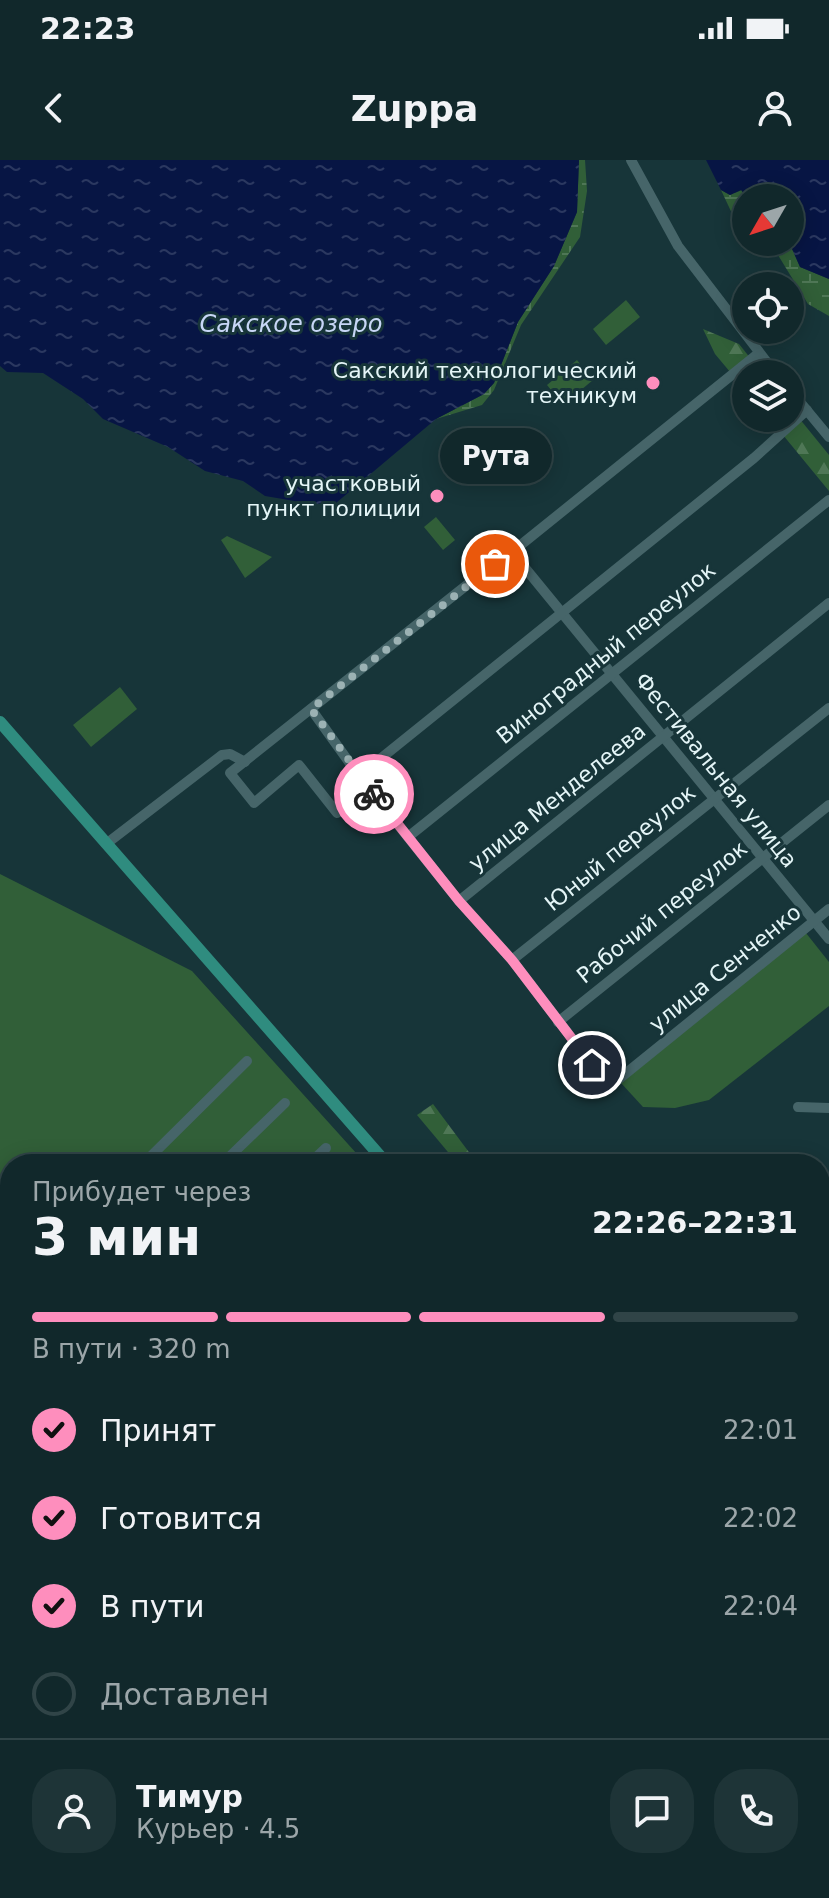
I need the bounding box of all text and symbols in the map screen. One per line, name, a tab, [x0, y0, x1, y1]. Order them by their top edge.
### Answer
text: 22:23	[40, 11, 136, 46]
icon: back	[32, 86, 76, 130]
icon: person	[753, 86, 797, 130]
text: Zuppa	[351, 88, 478, 129]
north arrow	[732, 184, 804, 256]
map controls	[732, 184, 804, 432]
button: locate	[732, 272, 804, 344]
water label: Сакское озеро	[200, 310, 382, 338]
place label: Сакский технологический техникум	[333, 358, 637, 408]
button: layers	[732, 360, 804, 432]
marker: Сакский технологический техникум	[644, 374, 662, 392]
callout: Рута	[439, 428, 551, 484]
text: Рута	[462, 441, 530, 471]
place label: участковый пункт полиции	[246, 471, 421, 521]
marker: участковый пункт полиции	[428, 487, 446, 505]
pin	[461, 530, 529, 598]
icon: bag	[473, 542, 517, 586]
street label: Виноградный переулок	[492, 557, 720, 749]
street label: Фестивальная улица	[630, 668, 802, 872]
street label: улица Менделеева	[464, 718, 650, 876]
courier	[334, 754, 414, 834]
icon: bike	[352, 772, 396, 816]
street label: Юный переулок	[540, 780, 700, 916]
street label: Рабочий переулок	[572, 836, 752, 988]
street label: улица Сенченко	[644, 899, 806, 1037]
pin	[558, 1031, 626, 1099]
icon: home	[570, 1043, 614, 1087]
text: Прибудет через	[32, 1177, 251, 1207]
text: 22:26–22:31	[592, 1205, 798, 1240]
text: 3 мин	[32, 1207, 201, 1267]
text: В пути · 320 m	[32, 1334, 231, 1364]
icon: check	[32, 1408, 76, 1452]
text: Принят	[100, 1413, 216, 1448]
text: 22:01	[723, 1415, 798, 1445]
icon: check	[32, 1496, 76, 1540]
text: Готовится	[100, 1501, 262, 1536]
text: 22:02	[723, 1503, 798, 1533]
icon: check	[32, 1584, 76, 1628]
text: В пути	[100, 1589, 204, 1624]
text: 22:04	[723, 1591, 798, 1621]
text: Доставлен	[100, 1677, 269, 1712]
button: person	[32, 1769, 116, 1853]
button: chat	[610, 1769, 694, 1853]
button: phone	[714, 1769, 798, 1853]
text: Тимур	[136, 1779, 243, 1814]
text: Курьер · 4.5	[136, 1814, 300, 1844]

